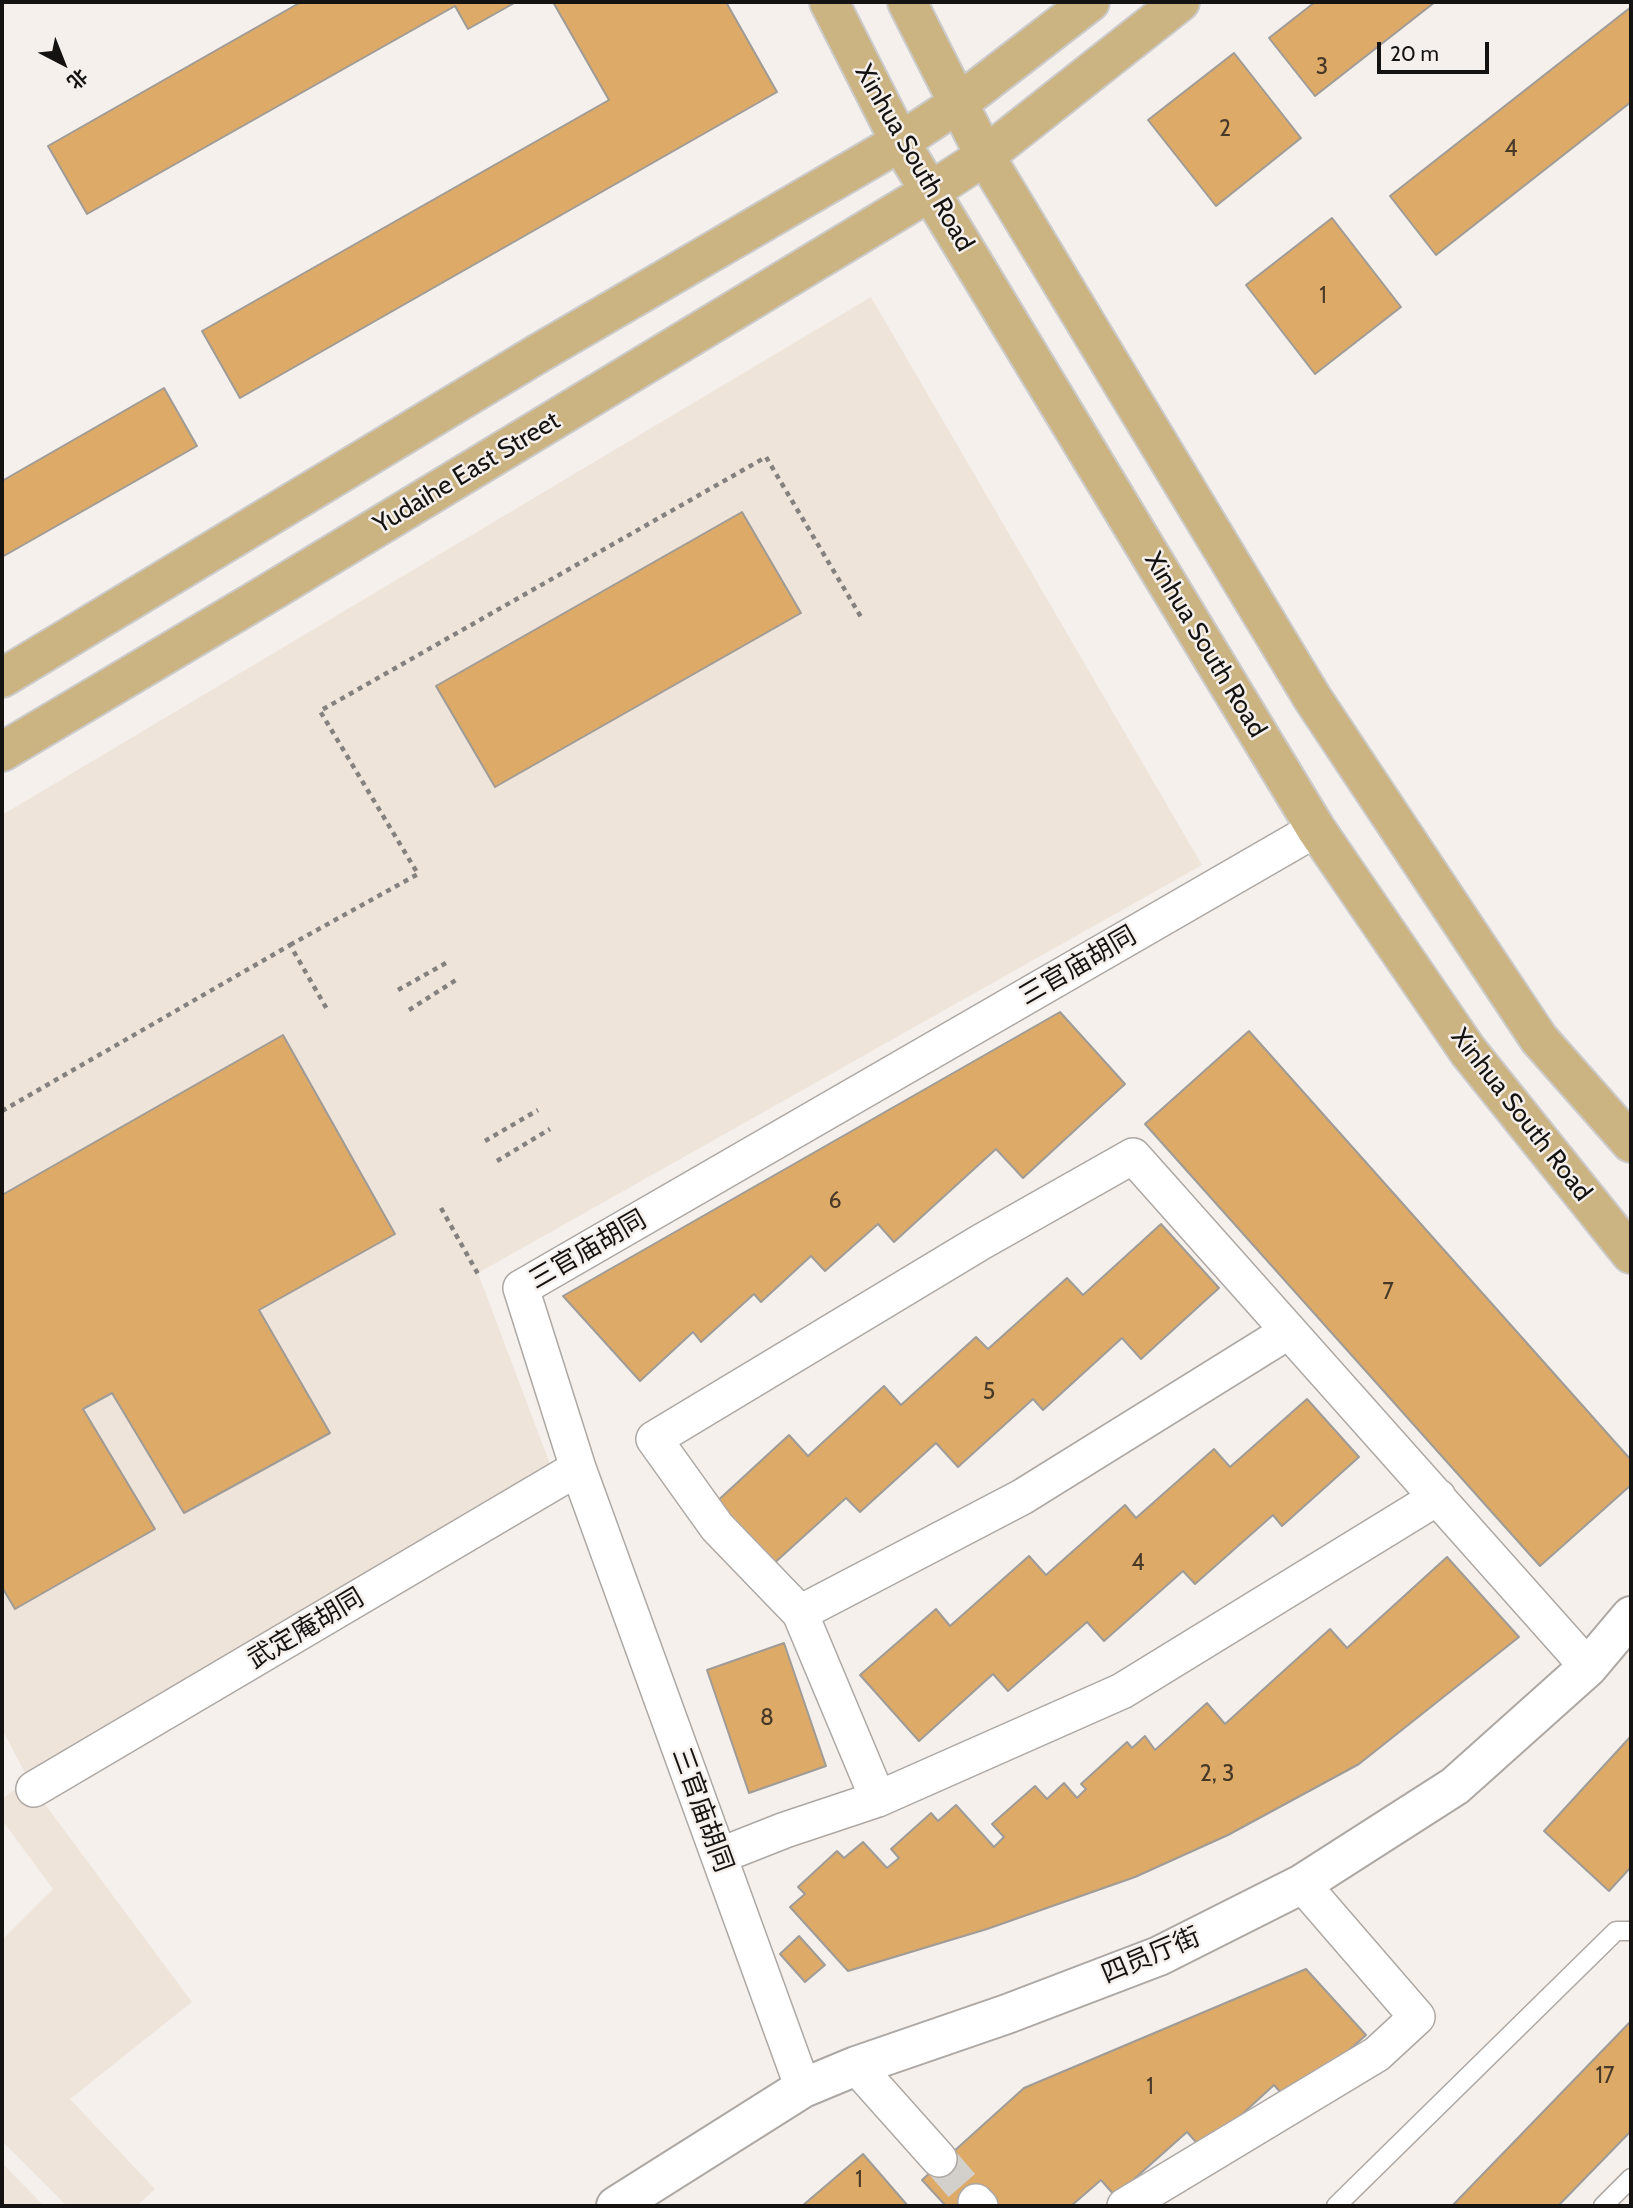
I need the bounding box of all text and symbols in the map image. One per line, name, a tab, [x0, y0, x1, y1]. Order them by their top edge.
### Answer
north arrow	[28, 28, 98, 98]
scale bar	[1381, 28, 1493, 72]
text: 20 m	[1390, 41, 1439, 66]
house number: 3	[1316, 53, 1328, 81]
street label: Xinhua South Road	[848, 59, 980, 257]
text: 北	[63, 64, 92, 94]
house number: 2	[1219, 115, 1231, 143]
house number: 4	[1504, 135, 1518, 163]
house number: 1	[1319, 282, 1327, 310]
street label: Yudaihe East Street	[368, 405, 566, 541]
street label: Xinhua South Road	[1137, 547, 1273, 743]
street label: 三官庙胡同	[1014, 920, 1142, 1012]
street label: Xinhua South Road	[1444, 1023, 1598, 1207]
house number: 6	[828, 1187, 842, 1215]
street label: 三官庙胡同	[524, 1204, 652, 1296]
house number: 7	[1382, 1278, 1394, 1306]
house number: 5	[983, 1378, 995, 1406]
house number: 4	[1131, 1549, 1145, 1577]
street label: 武定庵胡同	[242, 1582, 370, 1676]
house number: 8	[760, 1704, 774, 1732]
street label: 三官庙胡同	[665, 1744, 739, 1876]
house number: 2, 3	[1200, 1760, 1234, 1788]
street label: 四员厅街	[1097, 1921, 1205, 1991]
house number: 17	[1595, 2062, 1615, 2090]
house number: 1	[1146, 2073, 1154, 2101]
house number: 1	[855, 2166, 863, 2194]

